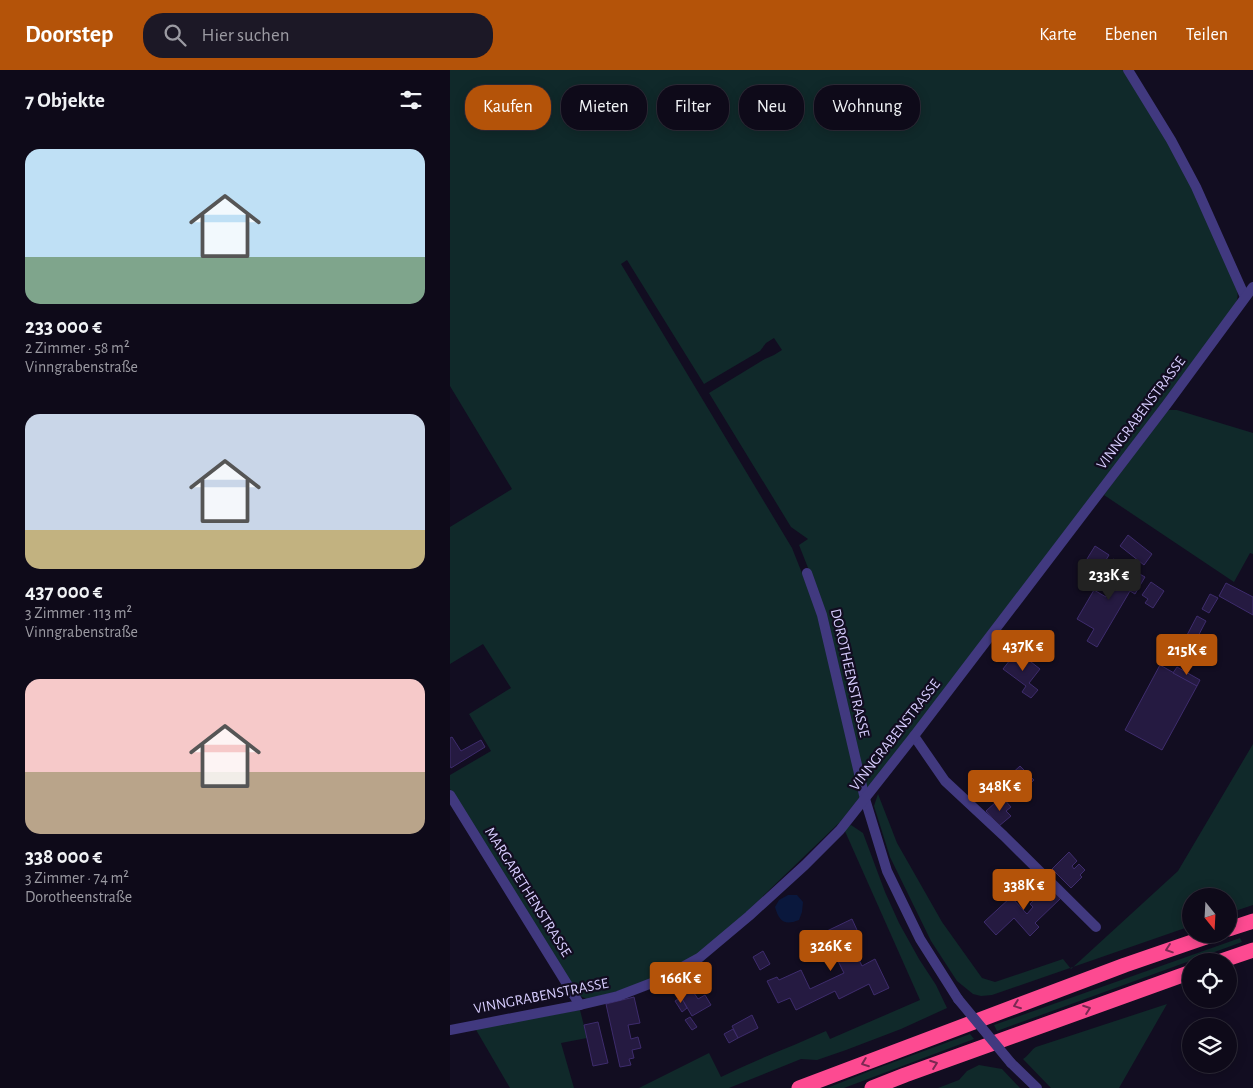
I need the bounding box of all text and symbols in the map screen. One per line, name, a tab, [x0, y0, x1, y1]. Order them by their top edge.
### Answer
search box	[143, 13, 493, 58]
icon: search	[161, 21, 189, 49]
text: Doorstep	[25, 23, 113, 47]
text: Hier suchen	[201, 26, 290, 45]
text: Karte	[1039, 26, 1077, 44]
text: Ebenen	[1105, 26, 1158, 44]
text: Teilen	[1186, 26, 1228, 44]
chip: Kaufen	[465, 85, 551, 130]
chip: Mieten	[561, 85, 647, 130]
chip: Filter	[657, 85, 729, 130]
chip: Neu	[739, 85, 804, 130]
chip: Wohnung	[814, 85, 920, 130]
icon: filters	[397, 86, 425, 114]
text: 7 Objekte	[25, 90, 105, 111]
icon: home	[180, 181, 270, 271]
text: 233 000 €	[25, 316, 102, 337]
text: 2 Zimmer · 58 m²	[25, 340, 129, 356]
street label: VINNGRABENSTRASSE	[1094, 354, 1188, 472]
text: Vinngrabenstraße	[25, 359, 138, 375]
icon: home	[180, 446, 270, 536]
pin: 233K €	[1068, 558, 1150, 601]
text: 233K €	[1089, 567, 1129, 583]
text: 437 000 €	[25, 581, 103, 602]
text: 3 Zimmer · 113 m²	[25, 605, 132, 621]
street label: DOROTHEENSTRASSE	[828, 607, 872, 739]
text: Vinngrabenstraße	[25, 624, 138, 640]
pin: 437K €	[982, 630, 1064, 672]
pin: 215K €	[1146, 634, 1228, 676]
text: 437K €	[1002, 638, 1044, 654]
text: 215K €	[1167, 642, 1207, 658]
street label: VINNGRABENSTRASSE	[847, 676, 943, 794]
icon: home	[180, 711, 270, 801]
pin: 348K €	[959, 770, 1041, 812]
text: 348K €	[979, 778, 1021, 794]
street label: MARGARETHENSTRASSE	[482, 825, 574, 959]
text: 338 000 €	[25, 846, 102, 867]
pin: 338K €	[983, 868, 1065, 911]
text: 3 Zimmer · 74 m²	[25, 870, 129, 886]
text: 338K €	[1004, 877, 1044, 893]
north arrow	[1182, 888, 1238, 942]
map controls	[1182, 888, 1237, 1073]
text: Dorotheenstraße	[25, 889, 132, 905]
pin: 326K €	[790, 930, 872, 972]
text: 326K €	[810, 938, 852, 954]
one-way arrow	[1166, 944, 1174, 954]
button: locate	[1182, 953, 1237, 1008]
pin: 166K €	[640, 962, 722, 1004]
text: 166K €	[661, 970, 701, 986]
street label: VINNGRABENSTRASSE	[472, 976, 610, 1016]
one-way arrow	[1013, 999, 1022, 1010]
one-way arrow	[1082, 1005, 1091, 1015]
button: layers	[1182, 1018, 1237, 1073]
one-way arrow	[861, 1057, 870, 1067]
one-way arrow	[929, 1060, 938, 1070]

